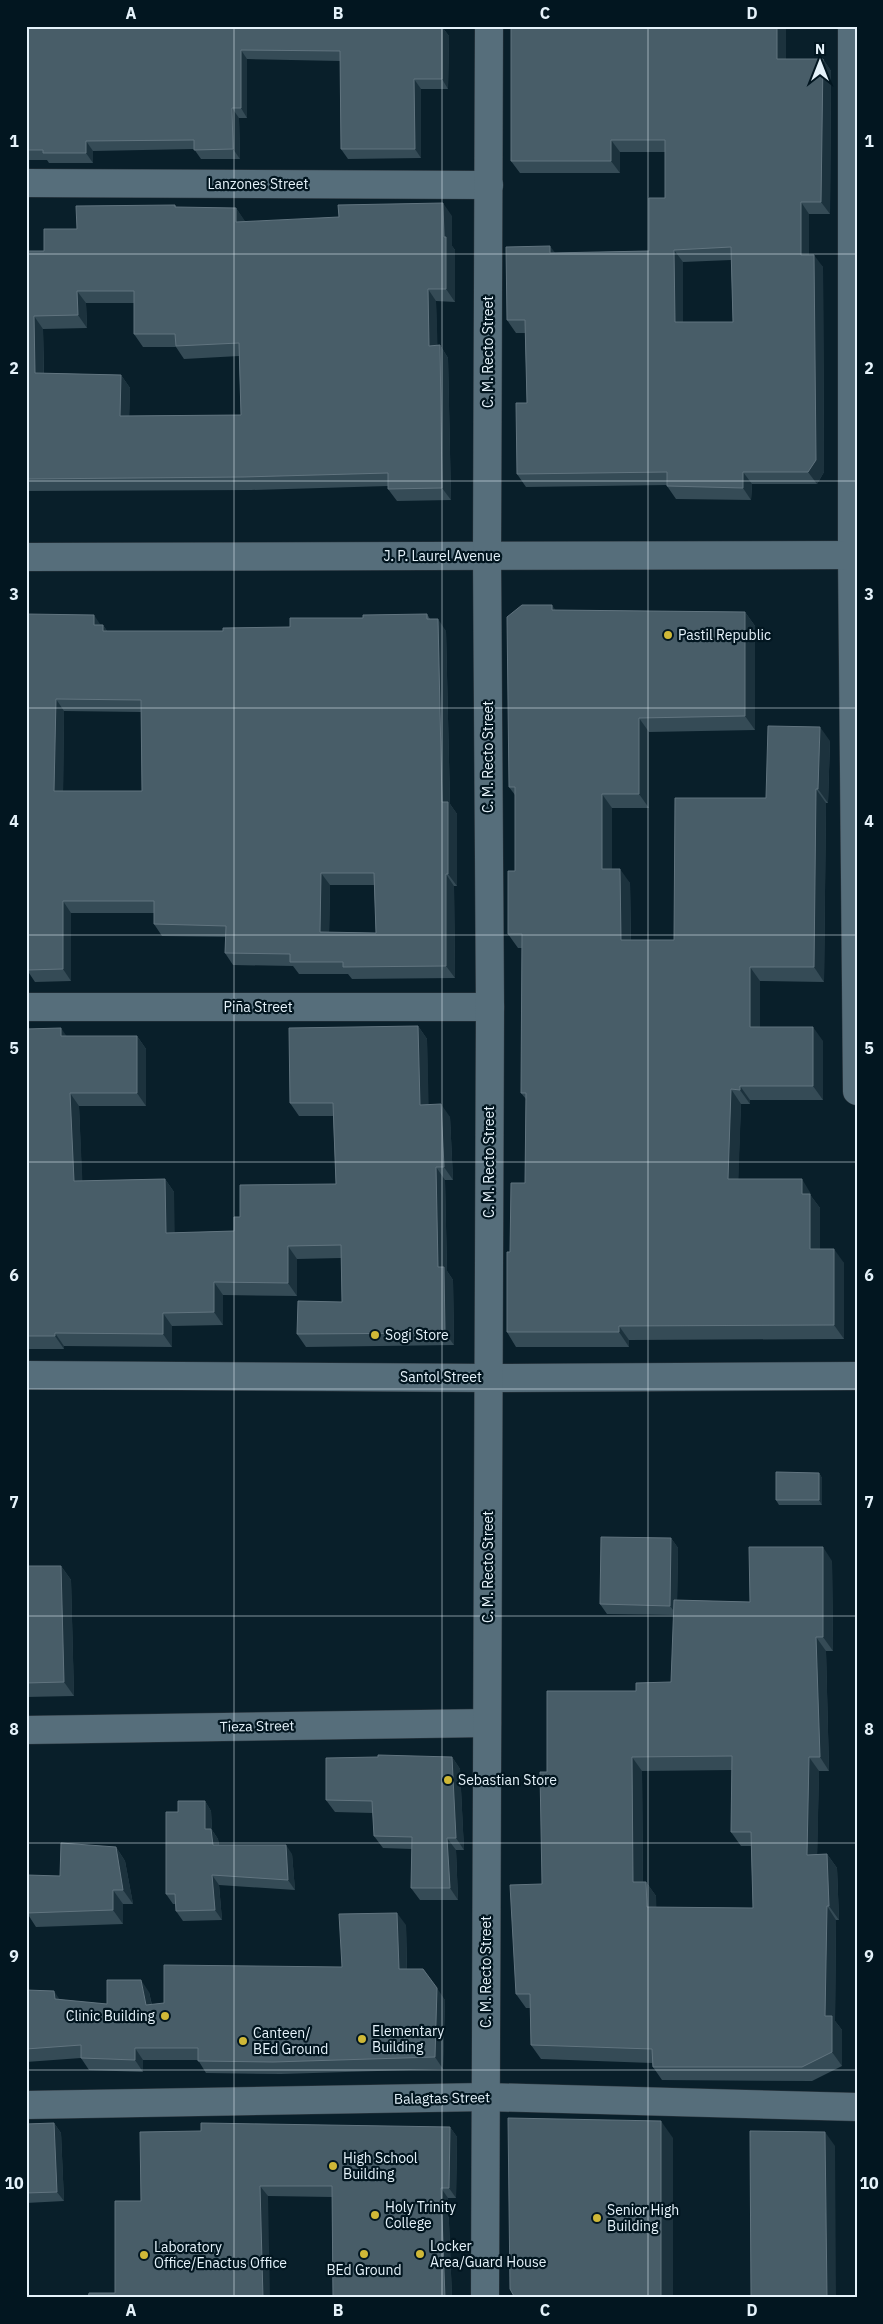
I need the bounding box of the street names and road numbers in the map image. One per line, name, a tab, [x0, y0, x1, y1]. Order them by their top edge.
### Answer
street label: Lanzones Street	[208, 175, 308, 193]
street label: C. M. Recto Street	[479, 296, 497, 408]
street label: J. P. Laurel Avenue	[383, 547, 501, 565]
street label: C. M. Recto Street	[479, 701, 497, 813]
street label: Piña Street	[223, 998, 293, 1016]
street label: C. M. Recto Street	[480, 1106, 498, 1218]
street label: Santol Street	[400, 1368, 482, 1386]
street label: C. M. Recto Street	[479, 1511, 497, 1623]
street label: Tieza Street	[219, 1716, 295, 1736]
street label: C. M. Recto Street	[477, 1916, 495, 2028]
street label: Balagtas Street	[394, 2088, 490, 2108]

